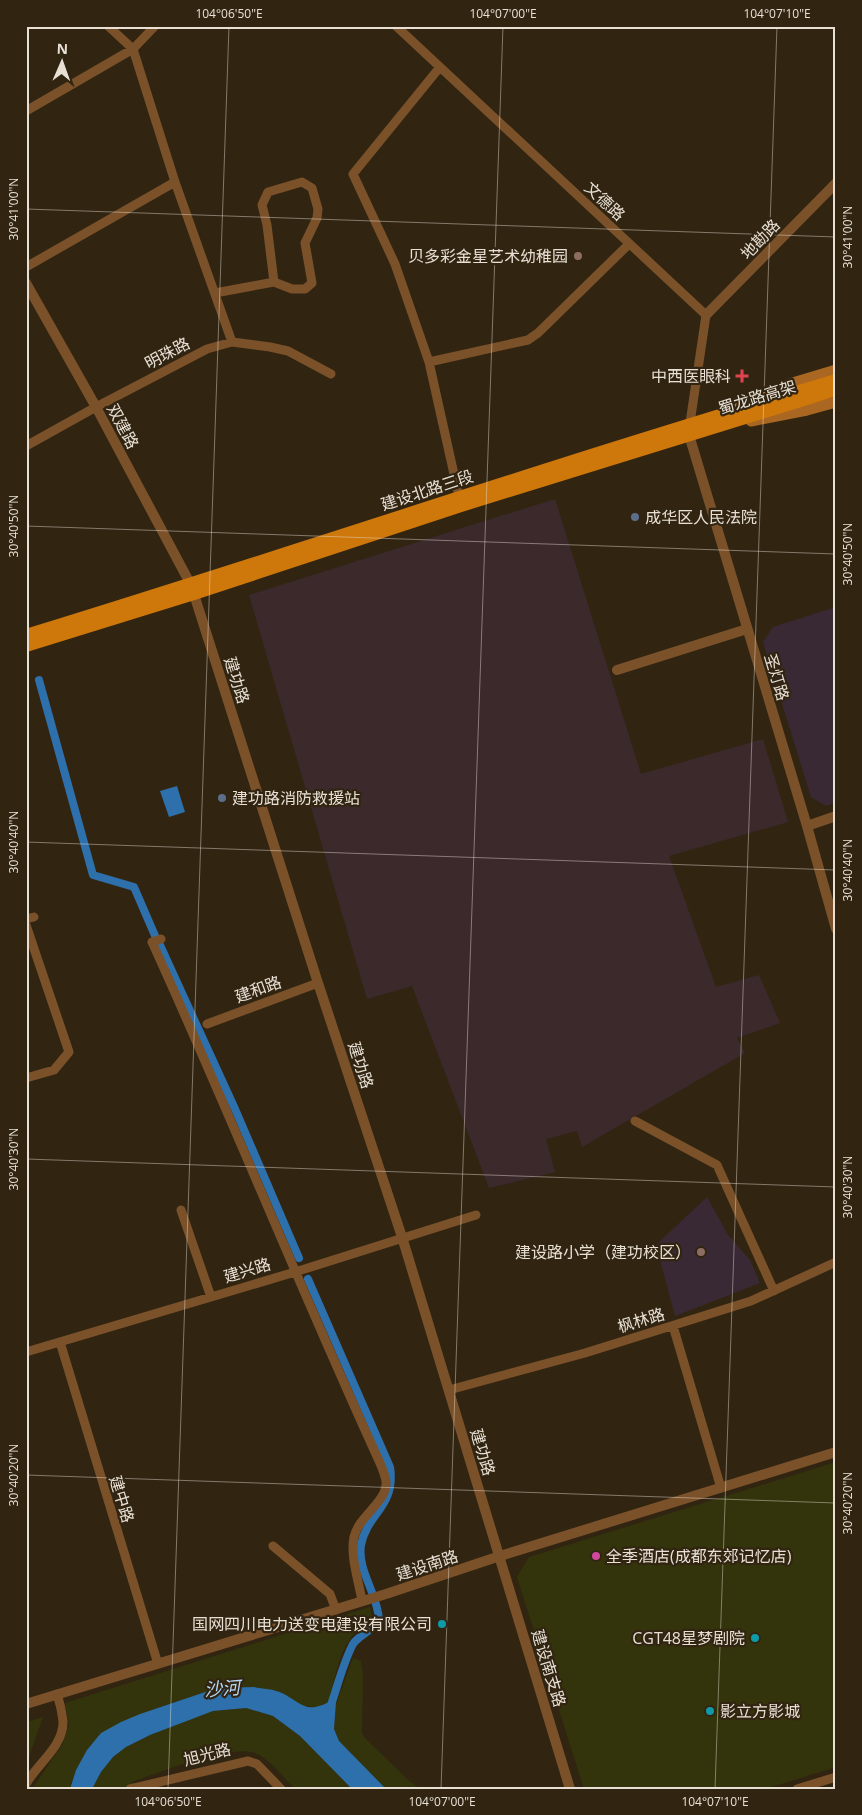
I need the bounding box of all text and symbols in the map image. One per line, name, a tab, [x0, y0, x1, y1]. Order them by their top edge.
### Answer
text: 104°06'50"E	[195, 5, 263, 22]
text: 104°07'00"E	[469, 5, 537, 22]
text: 104°07'10"E	[743, 5, 811, 22]
north arrow	[38, 38, 88, 88]
text: N	[56, 39, 68, 58]
street label: 文德路	[580, 177, 630, 225]
text: 30°41'00"N	[5, 178, 22, 240]
text: 30°41'00"N	[839, 206, 856, 268]
street label: 地勘路	[735, 214, 785, 264]
place label: 贝多彩金星艺术幼稚园	[408, 245, 568, 267]
marker: 贝多彩金星艺术幼稚园	[572, 250, 584, 262]
street label: 明珠路	[141, 332, 193, 374]
place label: 中西医眼科	[651, 365, 731, 387]
marker: 中西医眼科	[735, 369, 749, 383]
street label: 蜀龙路高架	[716, 375, 798, 419]
street label: 双建路	[102, 400, 144, 452]
street label: 建设北路三段	[378, 465, 476, 515]
text: 30°40'50"N	[5, 495, 22, 557]
place label: 成华区人民法院	[645, 506, 757, 528]
marker: 成华区人民法院	[629, 511, 641, 523]
text: 30°40'50"N	[839, 523, 856, 585]
street label: 圣灯路	[759, 651, 795, 703]
street label: 建功路	[219, 654, 255, 706]
place label: 建功路消防救援站	[232, 787, 360, 809]
marker: 建功路消防救援站	[216, 792, 228, 804]
text: 30°40'40"N	[5, 811, 22, 873]
text: 30°40'40"N	[839, 839, 856, 901]
street label: 建和路	[232, 970, 284, 1008]
street label: 建功路	[343, 1039, 379, 1091]
text: 30°40'30"N	[5, 1128, 22, 1190]
text: 30°40'30"N	[839, 1156, 856, 1218]
place label: 建设路小学（建功校区）	[515, 1241, 691, 1263]
marker: 建设路小学（建功校区）	[695, 1246, 707, 1258]
street label: 建兴路	[221, 1252, 273, 1288]
street label: 枫林路	[615, 1302, 667, 1338]
street label: 建功路	[465, 1426, 501, 1478]
text: 30°40'20"N	[5, 1444, 22, 1506]
text: 30°40'20"N	[839, 1472, 856, 1534]
street label: 建中路	[104, 1473, 140, 1525]
street label: 建设南路	[393, 1545, 461, 1585]
place label: 全季酒店(成都东郊记忆店)	[606, 1545, 792, 1567]
marker: 全季酒店(成都东郊记忆店)	[590, 1550, 602, 1562]
place label: 国网四川电力送变电建设有限公司	[192, 1613, 432, 1635]
marker: 国网四川电力送变电建设有限公司	[436, 1618, 448, 1630]
street label: 建设南支路	[527, 1627, 571, 1709]
place label: CGT48星梦剧院	[632, 1627, 745, 1649]
marker: CGT48星梦剧院	[749, 1632, 761, 1644]
water label: 沙河	[203, 1675, 244, 1701]
place label: 影立方影城	[720, 1700, 800, 1722]
marker: 影立方影城	[704, 1705, 716, 1717]
street label: 旭光路	[181, 1738, 233, 1770]
text: 104°06'50"E	[134, 1793, 202, 1810]
text: 104°07'00"E	[408, 1793, 476, 1810]
text: 104°07'10"E	[681, 1793, 749, 1810]

